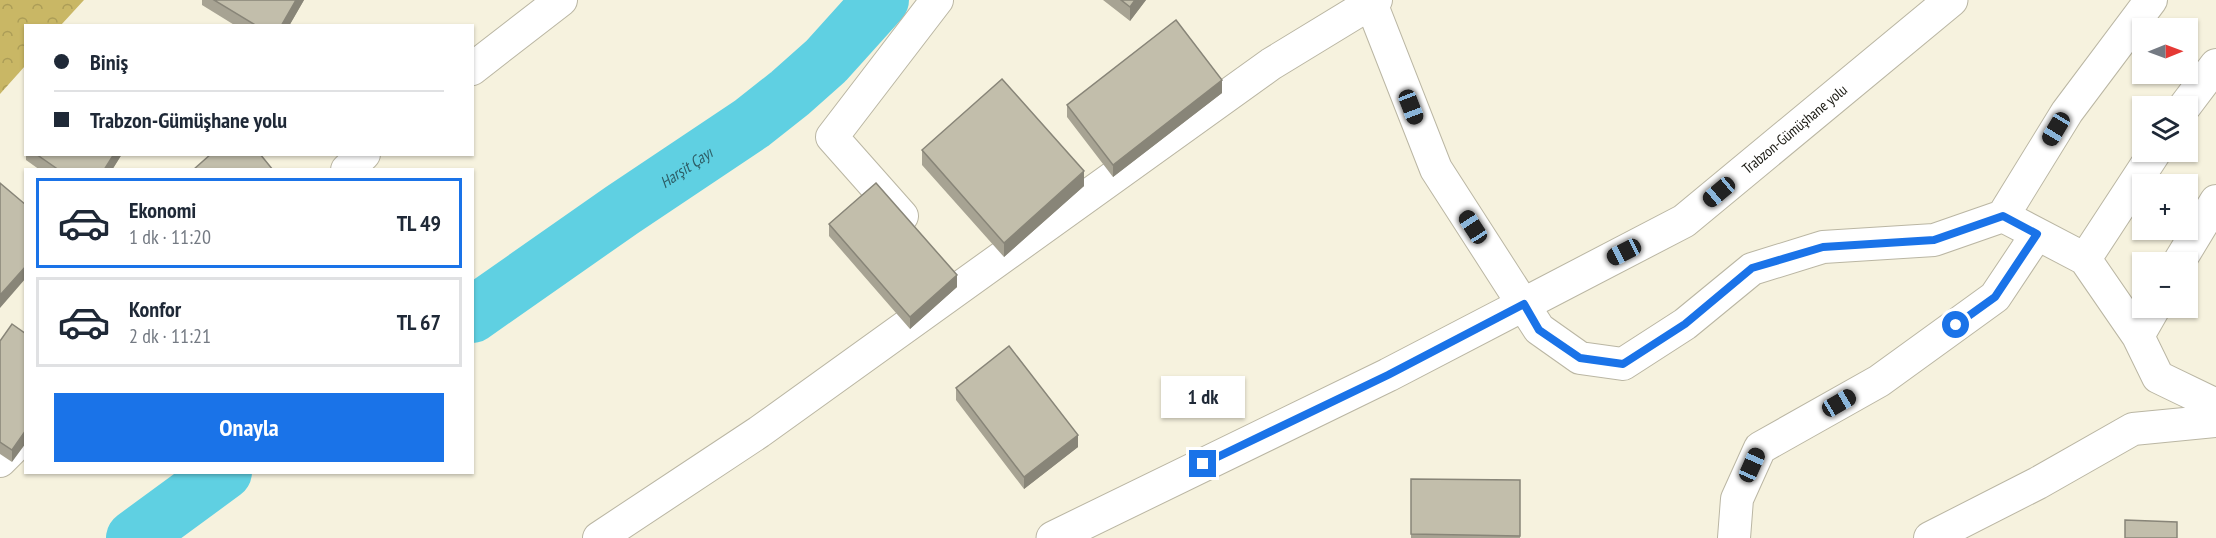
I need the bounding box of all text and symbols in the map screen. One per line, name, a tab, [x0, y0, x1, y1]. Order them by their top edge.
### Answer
north arrow	[2132, 18, 2198, 84]
map controls	[2132, 18, 2198, 318]
text: Biniş	[90, 48, 128, 76]
street label: Trabzon-Gümüşhane yolu	[1738, 80, 1851, 178]
car	[1396, 87, 1426, 127]
button: layers	[2132, 96, 2198, 162]
text: Trabzon-Gümüşhane yolu	[90, 106, 287, 134]
car	[2039, 109, 2073, 149]
water label: Harşit Çayı	[656, 142, 717, 192]
car	[1699, 174, 1739, 210]
button: +	[2132, 174, 2198, 240]
icon: car	[57, 196, 111, 250]
text: Ekonomi	[129, 196, 196, 224]
car	[1456, 207, 1490, 247]
text: TL 49	[397, 209, 441, 237]
text: 1 dk · 11:20	[129, 224, 211, 250]
car	[1604, 236, 1644, 268]
button: −	[2132, 252, 2198, 318]
icon: car	[57, 295, 111, 349]
text: Konfor	[129, 295, 181, 323]
text: TL 67	[397, 308, 441, 336]
route start	[1942, 311, 1969, 338]
text: 2 dk · 11:21	[129, 323, 211, 349]
callout: 1 dk	[1161, 377, 1245, 419]
text: 1 dk	[1188, 384, 1218, 410]
car	[1819, 386, 1859, 420]
button: Onayla	[54, 393, 444, 462]
car	[1736, 445, 1768, 485]
route end	[1189, 450, 1216, 477]

